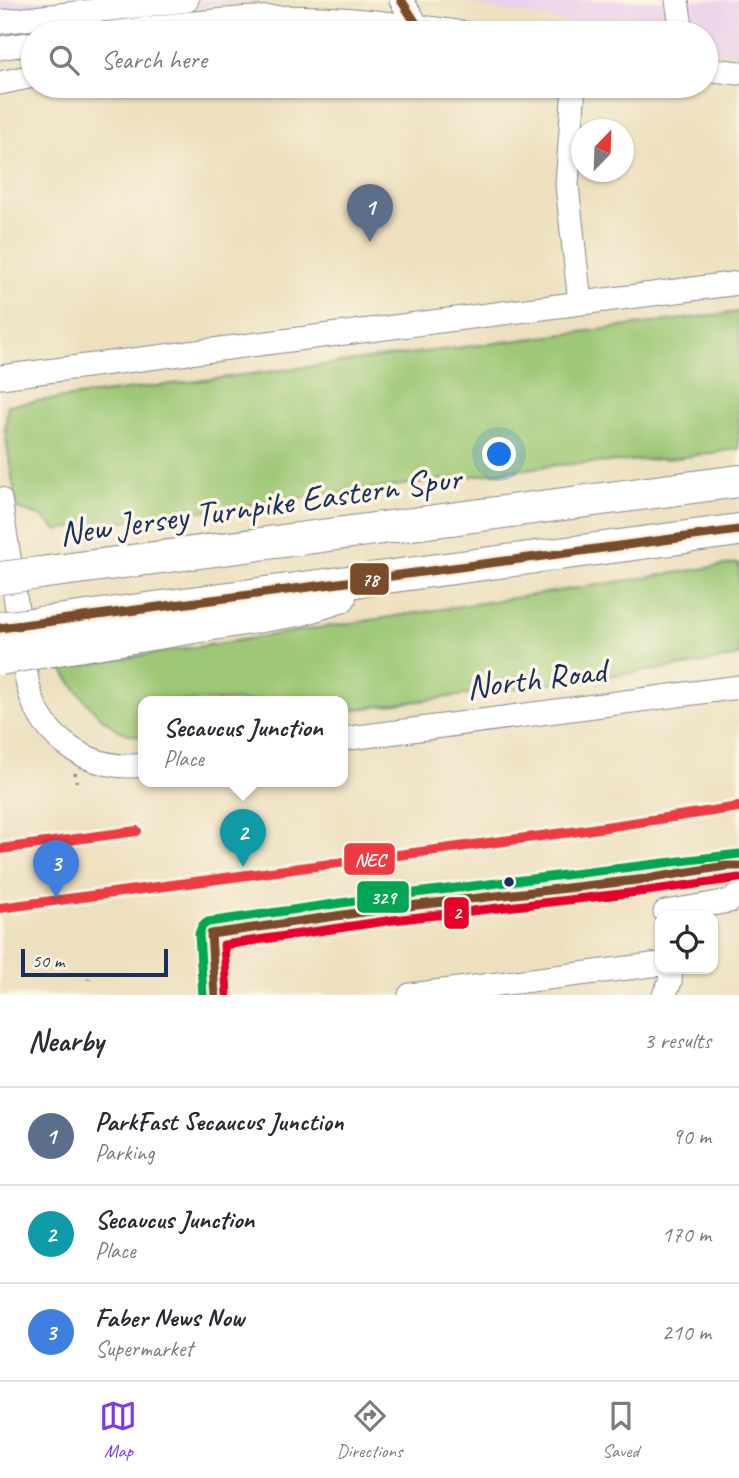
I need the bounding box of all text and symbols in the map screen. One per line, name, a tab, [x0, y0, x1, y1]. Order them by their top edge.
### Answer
search box	[21, 21, 718, 98]
icon: search	[45, 41, 83, 79]
text: Search here	[101, 43, 207, 76]
north arrow	[571, 119, 634, 182]
pin: 1	[347, 184, 393, 242]
your location	[482, 437, 516, 471]
street label: New Jersey Turnpike Eastern Spur	[56, 455, 466, 556]
line badge: 78	[349, 562, 390, 596]
text: 78	[361, 568, 381, 592]
street label: North Road	[464, 647, 613, 709]
popup	[138, 696, 348, 787]
text: Secaucus Junction	[163, 711, 323, 744]
text: Place	[163, 744, 204, 773]
pin: 2	[220, 809, 266, 867]
pin: 3	[33, 840, 79, 898]
line badge: NEC	[343, 842, 396, 876]
text: NEC	[354, 848, 388, 872]
unlabelled marker	[502, 875, 516, 889]
line badge: 329	[356, 880, 410, 914]
text: 329	[370, 886, 398, 910]
line badge: 2	[443, 896, 470, 930]
text: 2	[453, 901, 464, 925]
map controls	[655, 911, 718, 974]
button: locate	[655, 911, 718, 974]
scale bar	[21, 946, 168, 978]
text: 50 m	[32, 949, 64, 973]
text: Nearby	[28, 1022, 104, 1060]
text: 3 results	[644, 1026, 711, 1055]
text: ParkFast Secaucus Junction	[95, 1105, 344, 1138]
text: 1	[46, 1122, 56, 1151]
text: 90 m	[672, 1122, 711, 1151]
text: Parking	[95, 1138, 154, 1167]
text: Secaucus Junction	[95, 1203, 254, 1236]
text: 2	[46, 1220, 56, 1249]
text: 170 m	[662, 1220, 711, 1249]
text: Place	[95, 1236, 135, 1265]
text: Faber News Now	[95, 1301, 244, 1334]
text: 3	[46, 1318, 56, 1347]
text: 210 m	[662, 1318, 711, 1347]
text: Supermarket	[95, 1334, 193, 1363]
tab: Map	[99, 1397, 137, 1463]
tab: Directions	[336, 1397, 403, 1463]
tab: Saved	[602, 1397, 640, 1463]

